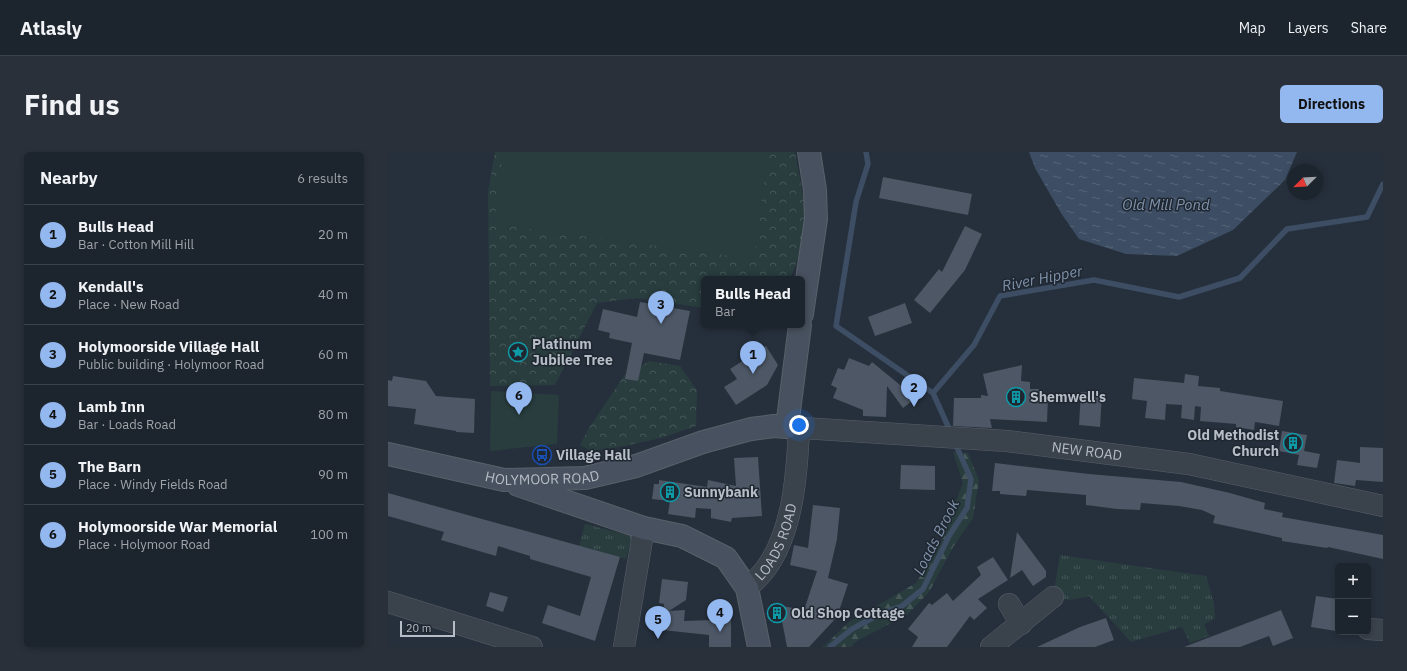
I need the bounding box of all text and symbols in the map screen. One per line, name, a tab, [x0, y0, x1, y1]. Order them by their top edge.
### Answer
text: Atlasly	[20, 16, 82, 40]
text: Map	[1239, 19, 1266, 37]
text: Layers	[1288, 19, 1329, 37]
text: Share	[1351, 19, 1387, 37]
button: Directions	[1280, 85, 1383, 123]
text: Find us	[24, 86, 120, 123]
north arrow	[1287, 164, 1323, 200]
text: Nearby	[40, 167, 98, 189]
text: 6 results	[297, 170, 348, 187]
water label: Old Mill Pond	[1122, 195, 1210, 214]
text: Bulls Head	[78, 217, 154, 236]
text: 1	[49, 226, 57, 243]
text: 20 m	[318, 226, 348, 243]
text: Bar · Cotton Mill Hill	[78, 236, 194, 253]
water label: River Hipper	[1000, 261, 1084, 295]
popup	[701, 276, 805, 328]
text: Kendall's	[78, 277, 144, 296]
text: Bulls Head	[715, 284, 791, 303]
text: 2	[49, 286, 57, 303]
text: 40 m	[318, 286, 348, 303]
pin: 3	[648, 291, 674, 324]
text: Place · New Road	[78, 296, 180, 313]
text: Bar	[715, 303, 735, 320]
place label: Platinum Jubilee Tree	[532, 335, 613, 369]
text: Holymoorside Village Hall	[78, 337, 259, 356]
place icon: Platinum Jubilee Tree	[507, 341, 529, 363]
pin: 1	[740, 341, 766, 374]
text: 3	[49, 346, 57, 363]
text: 60 m	[318, 346, 348, 363]
text: Public building · Holymoor Road	[78, 356, 264, 373]
pin: 2	[901, 374, 927, 407]
pin: 6	[506, 382, 532, 415]
building icon: Shemwell's	[1005, 386, 1027, 408]
place label: Shemwell's	[1030, 388, 1106, 406]
text: Lamb Inn	[78, 397, 145, 416]
text: 4	[49, 406, 57, 423]
text: 80 m	[318, 406, 348, 423]
your location	[789, 415, 809, 435]
text: Bar · Loads Road	[78, 416, 176, 433]
place label: Old Methodist Church	[1187, 426, 1279, 460]
building icon: Old Methodist Church	[1282, 432, 1304, 454]
street label: NEW ROAD	[1051, 438, 1123, 464]
bus stop icon: Village Hall	[531, 444, 553, 466]
place label: Village Hall	[556, 446, 631, 464]
text: The Barn	[78, 457, 141, 476]
text: 5	[49, 466, 57, 483]
text: 90 m	[318, 466, 348, 483]
street label: HOLYMOOR ROAD	[483, 466, 601, 489]
text: Place · Windy Fields Road	[78, 476, 228, 493]
building icon: Sunnybank	[659, 481, 681, 503]
place label: Sunnybank	[684, 483, 759, 501]
water label: Loads Brook	[909, 496, 963, 578]
street label: LOADS ROAD	[751, 502, 800, 584]
text: Holymoorside War Memorial	[78, 517, 277, 536]
text: 6	[49, 526, 57, 543]
text: 100 m	[310, 526, 348, 543]
text: Place · Holymoor Road	[78, 536, 210, 553]
map controls	[1335, 563, 1371, 635]
button: +	[1335, 563, 1371, 599]
pin: 4	[707, 599, 733, 632]
button: −	[1335, 599, 1371, 635]
building icon: Old Shop Cottage	[766, 602, 788, 624]
place label: Old Shop Cottage	[791, 604, 905, 622]
pin: 5	[645, 606, 671, 639]
scale bar	[400, 619, 455, 638]
text: 20 m	[406, 621, 431, 635]

